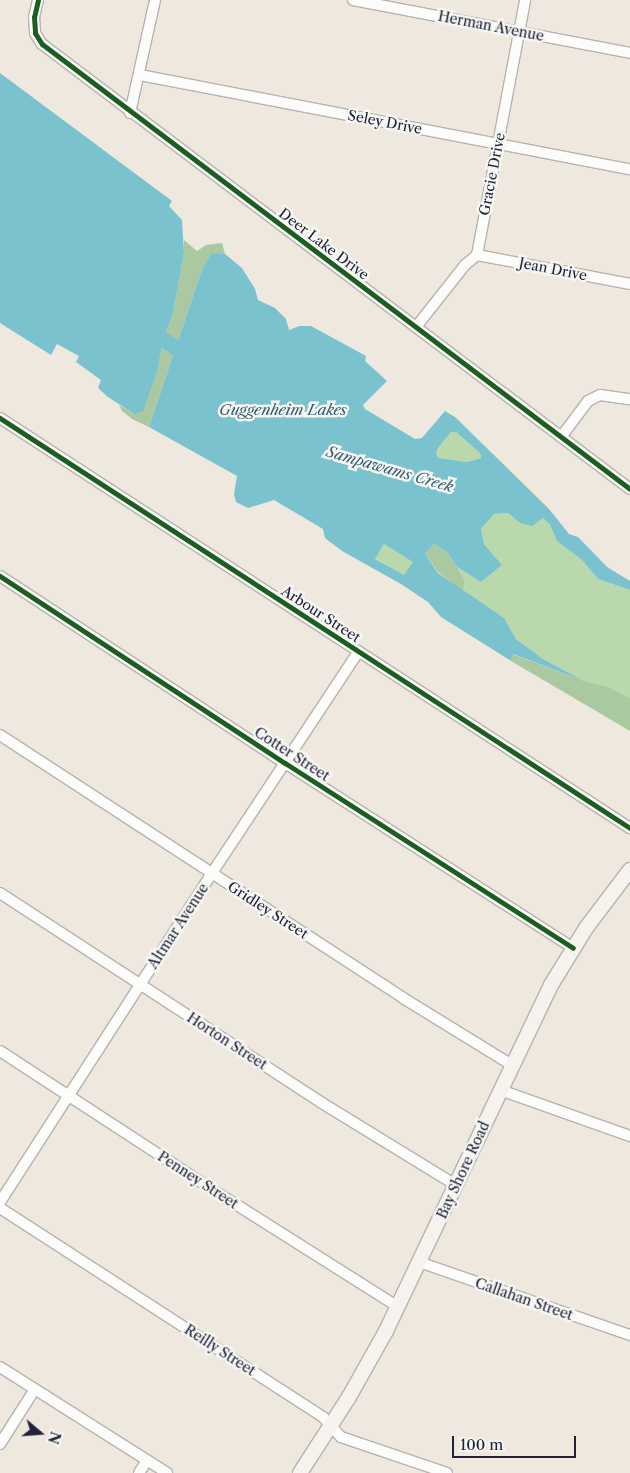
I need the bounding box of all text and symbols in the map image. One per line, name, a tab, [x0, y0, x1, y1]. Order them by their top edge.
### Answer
street label: Herman Avenue	[436, 7, 546, 45]
street label: Seley Drive	[346, 107, 424, 137]
street label: Gracie Drive	[476, 131, 508, 217]
street label: Deer Lake Drive	[276, 205, 372, 283]
street label: Jean Drive	[518, 254, 588, 284]
water label: Guggenheim Lakes	[219, 401, 347, 419]
water label: Sampawams Creek	[325, 442, 455, 496]
street label: Arbour Street	[278, 582, 364, 646]
street label: Cotter Street	[251, 723, 333, 785]
street label: Gridley Street	[224, 878, 312, 942]
street label: Altmar Avenue	[144, 880, 212, 972]
street label: Horton Street	[184, 1009, 270, 1073]
street label: Bay Shore Road	[433, 1118, 493, 1222]
street label: Penney Street	[154, 1148, 242, 1212]
street label: Callahan Street	[473, 1274, 575, 1324]
street label: Reilly Street	[181, 1321, 259, 1379]
north arrow	[15, 1408, 65, 1458]
scale bar	[455, 1426, 579, 1458]
text: N	[44, 1429, 65, 1446]
text: 100 m	[460, 1435, 503, 1454]

